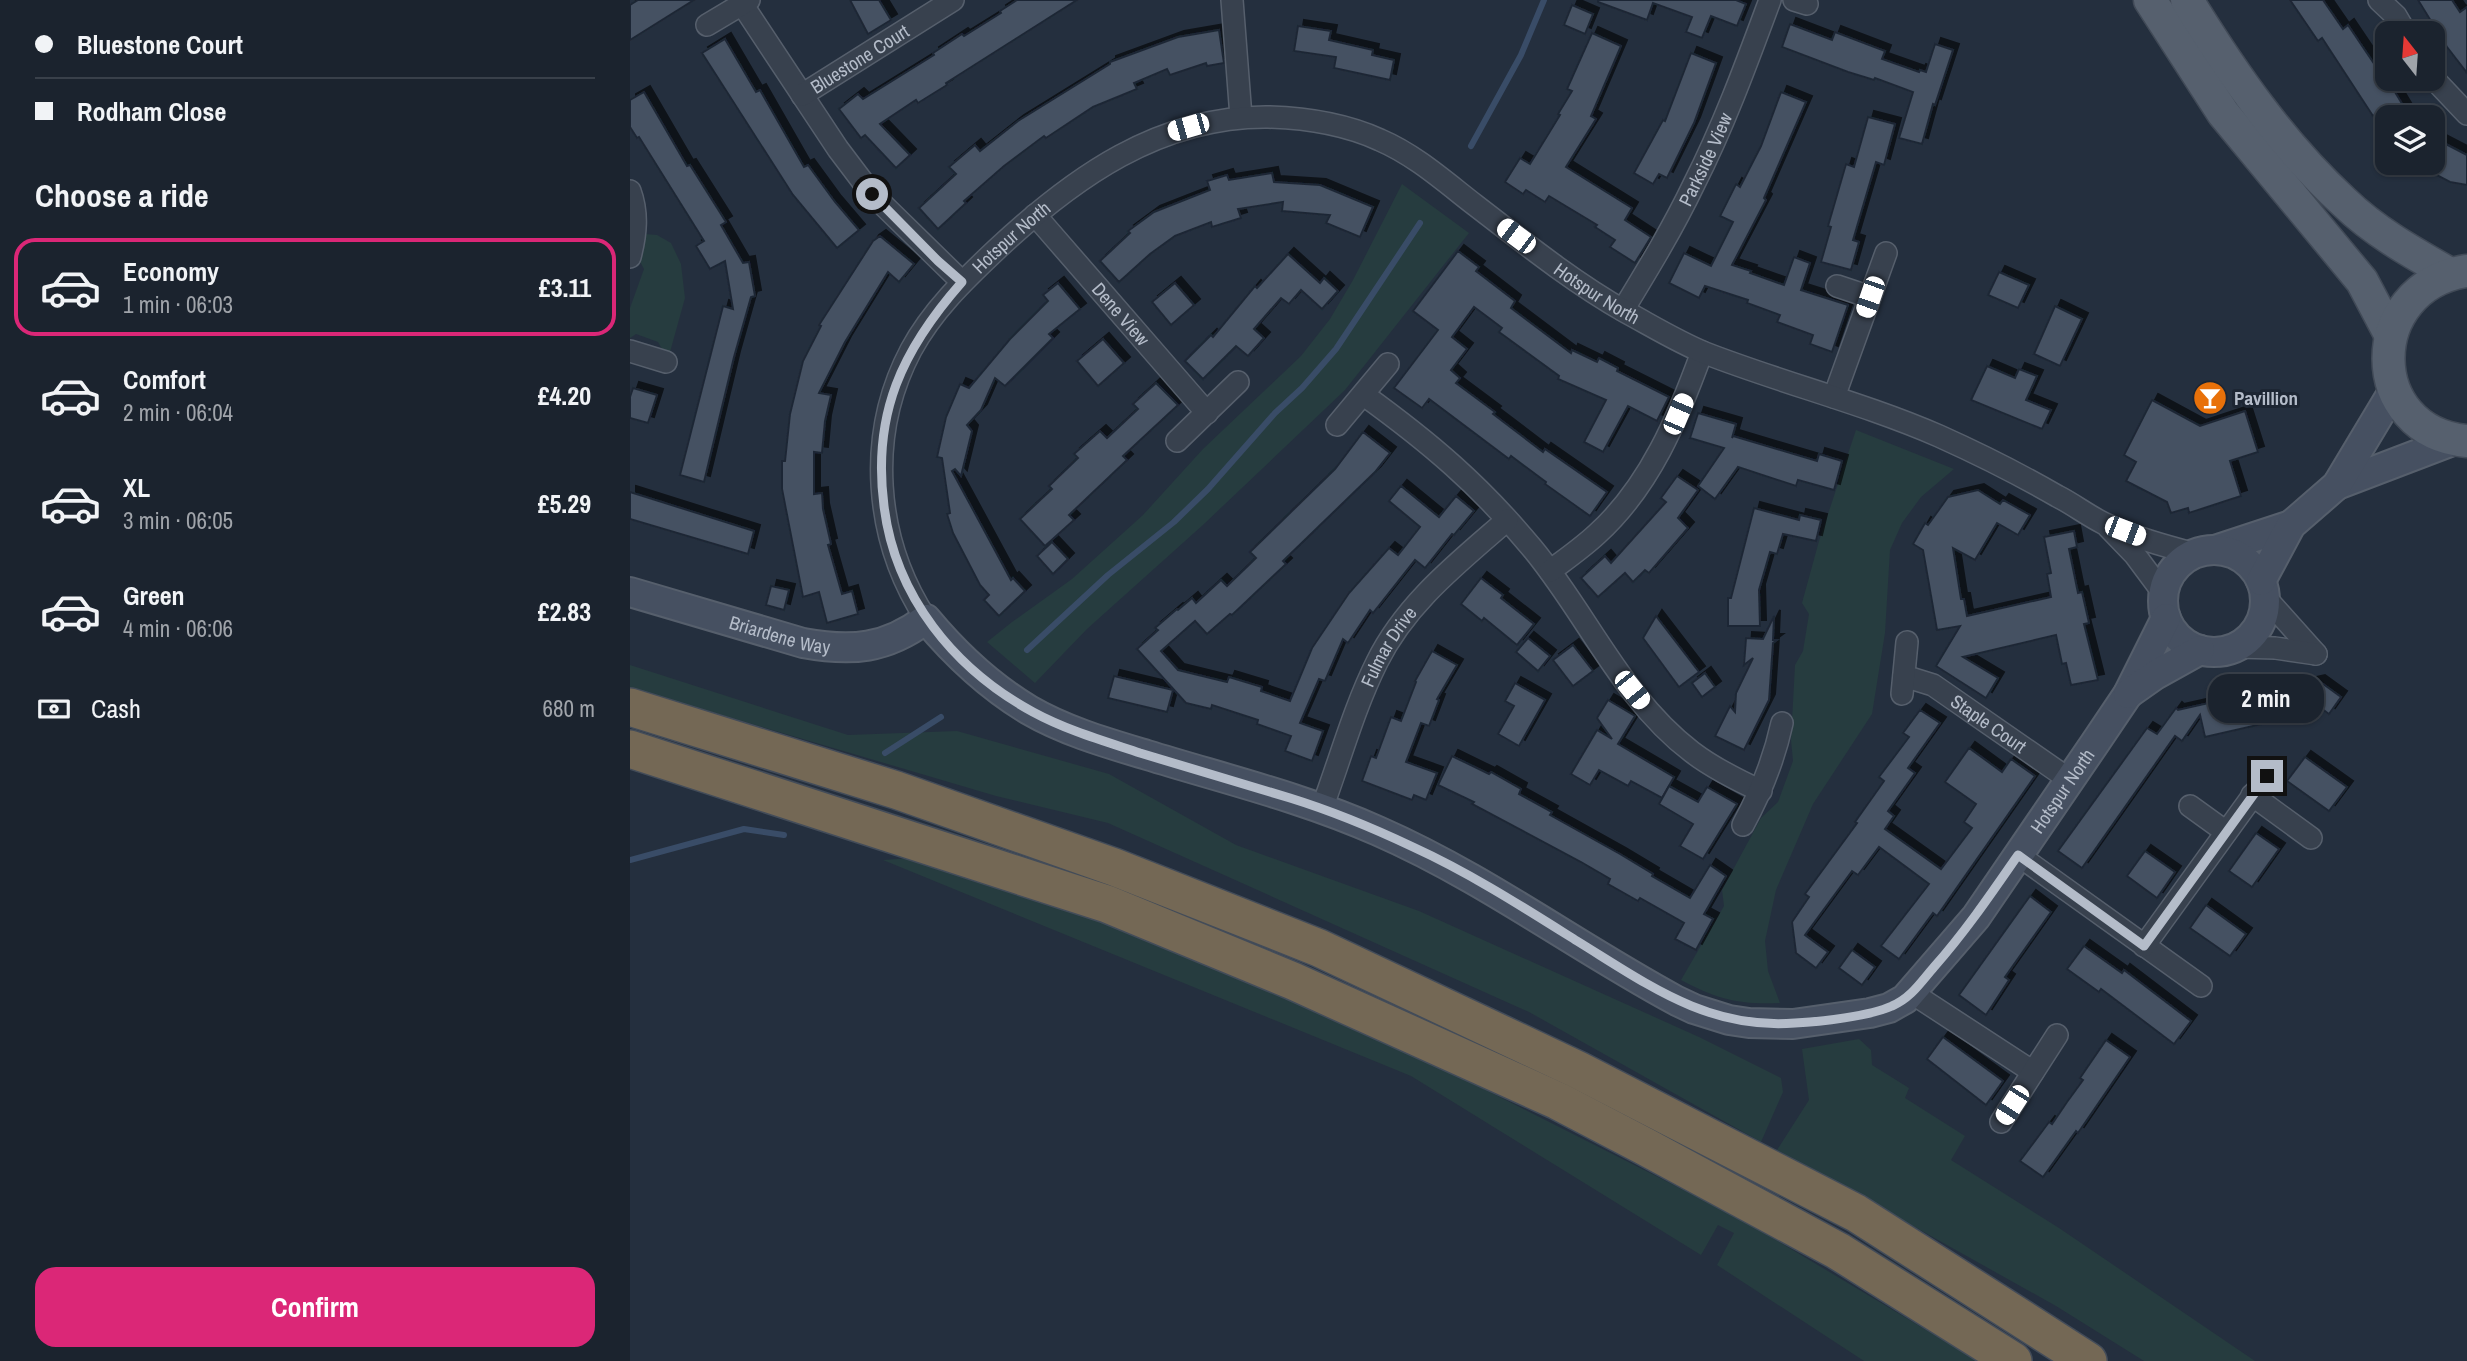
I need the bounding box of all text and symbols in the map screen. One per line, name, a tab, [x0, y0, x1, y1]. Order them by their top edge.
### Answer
street label: Bluestone Court	[805, 18, 914, 100]
north arrow	[2375, 21, 2445, 91]
map controls	[2375, 21, 2445, 175]
text: Bluestone Court	[77, 27, 243, 62]
text: Rodham Close	[77, 94, 226, 129]
button: layers	[2375, 105, 2445, 175]
street label: Parkside View	[1672, 108, 1739, 210]
car	[1165, 111, 1212, 143]
text: Choose a ride	[35, 174, 209, 217]
route start	[856, 178, 888, 210]
street label: Hotspur North	[966, 195, 1056, 279]
car	[1493, 215, 1540, 257]
text: Economy	[123, 254, 219, 289]
icon: car	[39, 256, 102, 319]
street label: Hotspur North	[1549, 256, 1644, 330]
text: £3.11	[539, 270, 591, 305]
car	[1854, 274, 1887, 320]
street label: Dene View	[1086, 277, 1156, 352]
text: 1 min · 06:03	[123, 289, 233, 320]
text: Comfort	[123, 362, 206, 397]
icon: car	[39, 364, 102, 427]
text: £4.20	[538, 378, 591, 413]
bar icon: Pavillion	[2191, 379, 2229, 417]
place label: Pavillion	[2234, 385, 2298, 411]
car	[1661, 391, 1696, 437]
text: 2 min · 06:04	[123, 397, 233, 428]
text: XL	[123, 470, 150, 505]
icon: car	[39, 472, 102, 535]
text: £5.29	[538, 486, 591, 521]
text: 3 min · 06:05	[123, 505, 233, 536]
car	[2102, 514, 2149, 548]
text: Green	[123, 578, 185, 613]
icon: car	[39, 580, 102, 643]
text: £2.83	[538, 594, 591, 629]
street label: Fulmar Drive	[1354, 601, 1422, 691]
street label: Briardene Way	[726, 609, 832, 660]
text: 4 min · 06:06	[123, 613, 233, 644]
car	[1611, 667, 1654, 713]
callout: 2 min	[2209, 674, 2325, 724]
text: 2 min	[2241, 683, 2291, 714]
street label: Staple Court	[1946, 688, 2032, 759]
icon: cash	[35, 690, 73, 728]
text: Cash	[91, 691, 141, 726]
text: 680 m	[543, 693, 595, 724]
street label: Hotspur North	[2024, 744, 2100, 838]
route end	[2251, 760, 2283, 792]
car	[1992, 1082, 2033, 1128]
button: Confirm	[35, 1267, 595, 1347]

